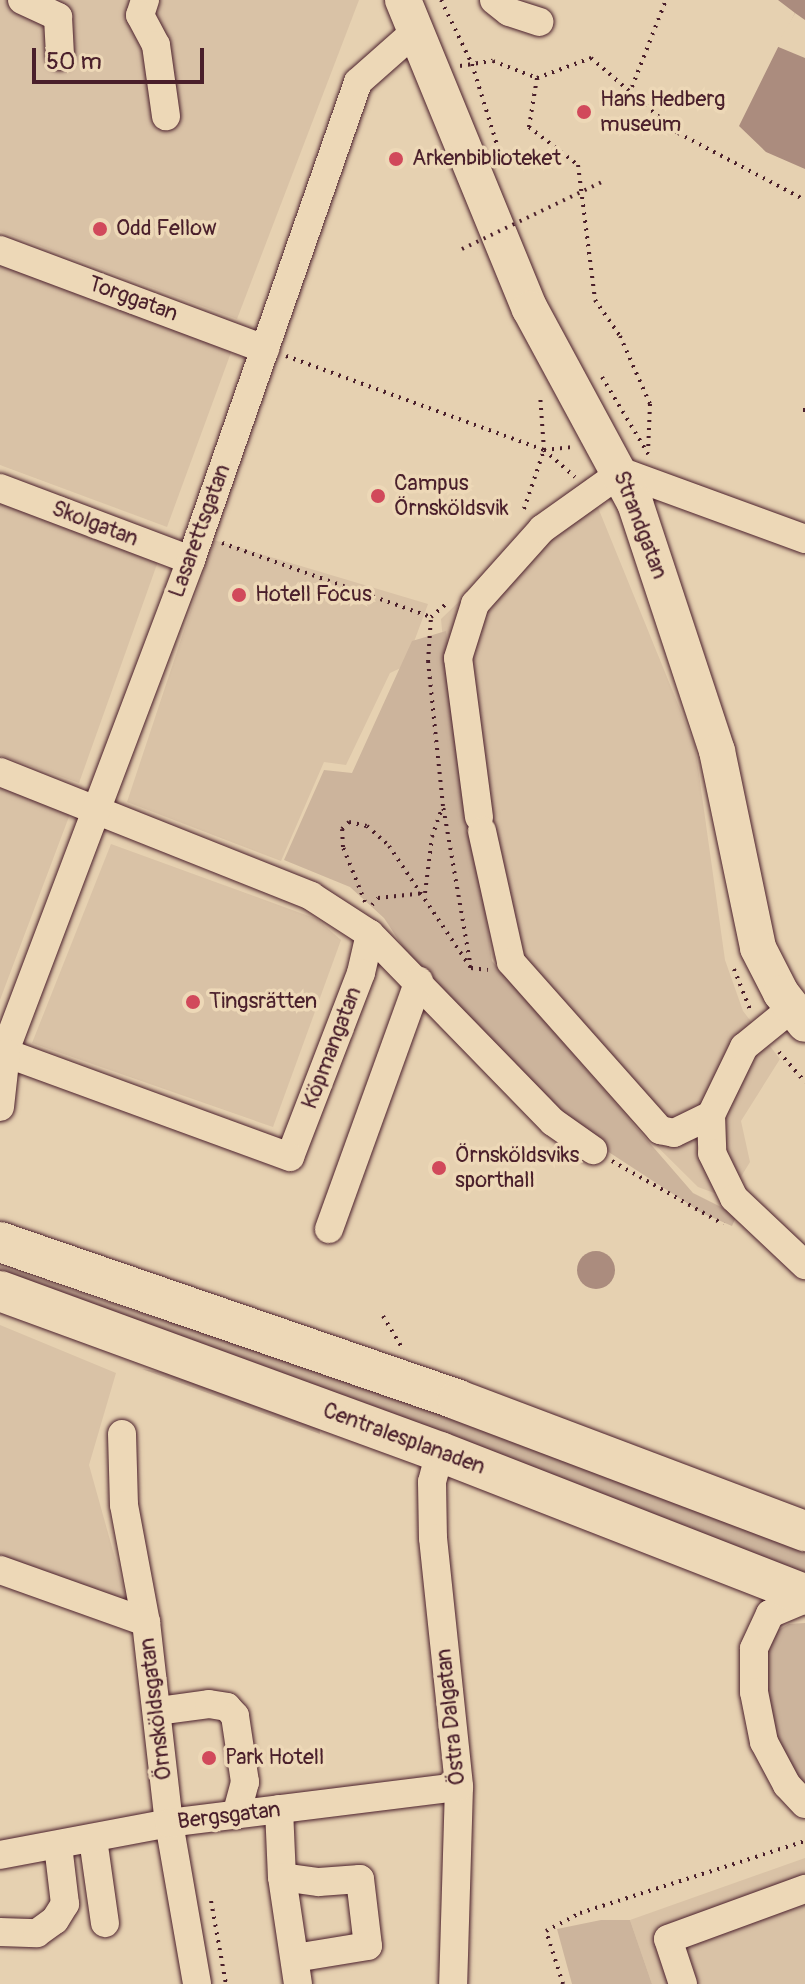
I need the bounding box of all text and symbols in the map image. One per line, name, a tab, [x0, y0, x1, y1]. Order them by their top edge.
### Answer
scale bar	[36, 32, 208, 82]
text: 50 m	[46, 47, 102, 76]
place label: Hans Hedberg museum	[600, 86, 725, 138]
marker: Hans Hedberg museum	[575, 103, 593, 121]
place label: Arkenbiblioteket	[412, 146, 561, 172]
marker: Arkenbiblioteket	[387, 150, 405, 168]
place label: Odd Fellow	[116, 216, 217, 242]
marker: Odd Fellow	[91, 220, 109, 238]
street label: Torggatan	[85, 271, 181, 327]
street label: Lasarettsgatan	[164, 461, 236, 601]
street label: Strandgatan	[607, 467, 673, 583]
place label: Campus Örnsköldsvik	[394, 470, 509, 522]
marker: Campus Örnsköldsvik	[369, 487, 387, 505]
street label: Skolgatan	[48, 495, 142, 553]
place label: Hotell Focus	[255, 582, 372, 608]
marker: Hotell Focus	[230, 586, 248, 604]
street label: Köpmangatan	[297, 983, 367, 1113]
place label: Tingsrätten	[209, 989, 317, 1015]
marker: Tingsrätten	[184, 993, 202, 1011]
place label: Örnsköldsviks sporthall	[455, 1142, 579, 1194]
marker: Örnsköldsviks sporthall	[430, 1159, 448, 1177]
street label: Centralesplanaden	[319, 1397, 489, 1481]
street label: Örnsköldsgatan	[134, 1636, 178, 1782]
street label: Östra Dalgatan	[431, 1647, 471, 1787]
place label: Park Hotell	[225, 1745, 324, 1771]
marker: Park Hotell	[200, 1749, 218, 1767]
street label: Bergsgatan	[176, 1797, 282, 1835]

